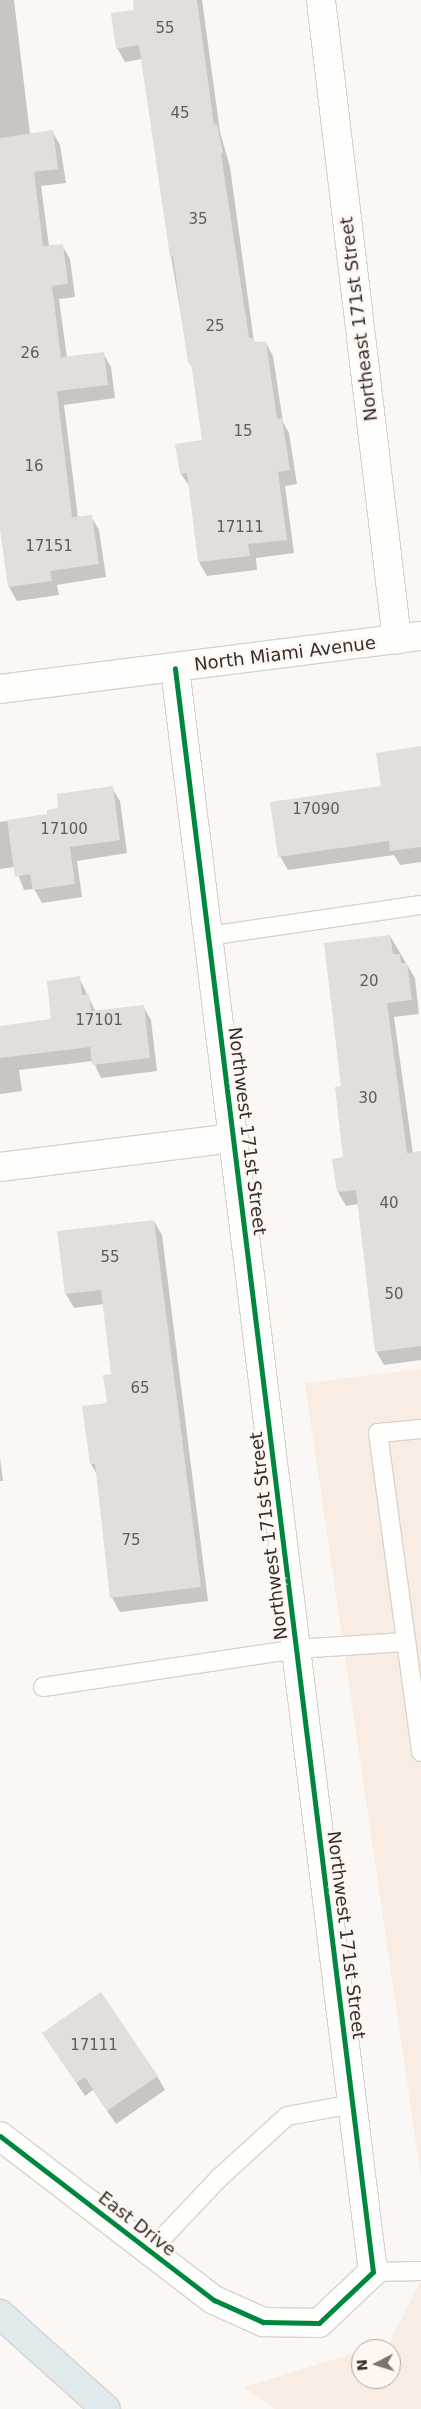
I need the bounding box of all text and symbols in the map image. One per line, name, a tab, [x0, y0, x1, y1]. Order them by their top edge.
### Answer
house number: 55	[155, 20, 175, 38]
house number: 45	[170, 105, 190, 123]
house number: 35	[188, 211, 208, 229]
street label: Northeast 171st Street	[336, 216, 382, 422]
house number: 25	[205, 318, 225, 336]
house number: 26	[20, 345, 40, 363]
house number: 15	[233, 423, 253, 441]
house number: 16	[24, 458, 44, 476]
house number: 17111	[216, 519, 264, 537]
house number: 17151	[25, 538, 73, 556]
street label: North Miami Avenue	[193, 632, 377, 676]
house number: 17090	[292, 801, 340, 819]
house number: 17100	[40, 821, 88, 839]
house number: 20	[359, 973, 379, 991]
house number: 17101	[75, 1012, 123, 1030]
street label: Northwest 171st Street	[224, 1026, 270, 1236]
house number: 30	[358, 1090, 378, 1108]
house number: 40	[379, 1195, 399, 1213]
house number: 55	[100, 1249, 120, 1267]
house number: 50	[384, 1286, 404, 1304]
house number: 65	[130, 1380, 150, 1398]
street label: Northwest 171st Street	[246, 1431, 292, 1641]
house number: 75	[121, 1532, 141, 1550]
street label: Northwest 171st Street	[323, 1830, 369, 2040]
house number: 17111	[70, 2037, 118, 2055]
street label: East Drive	[94, 2187, 180, 2261]
north arrow	[351, 2339, 401, 2389]
text: N	[354, 2359, 371, 2372]

